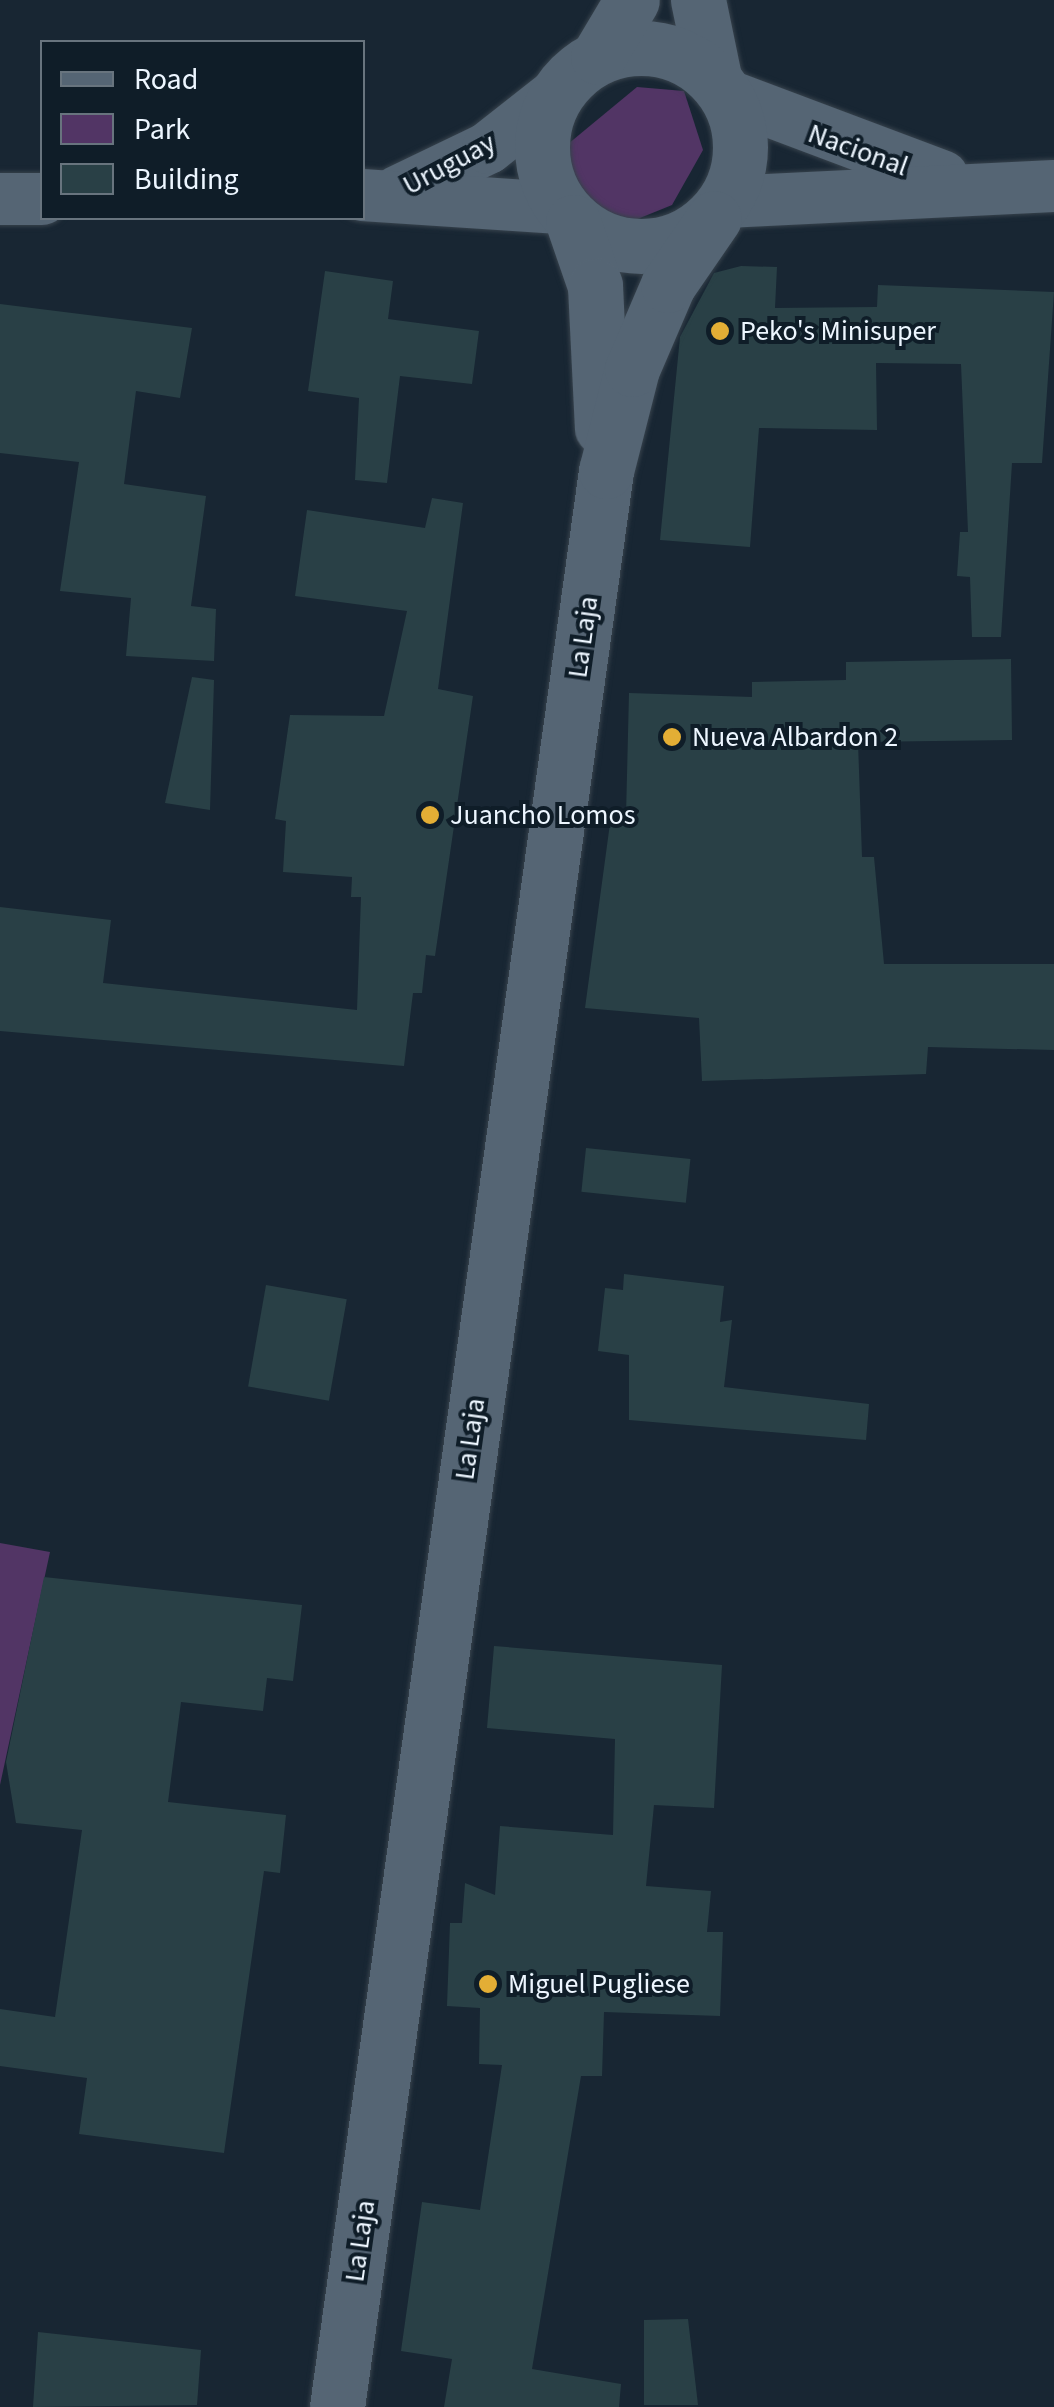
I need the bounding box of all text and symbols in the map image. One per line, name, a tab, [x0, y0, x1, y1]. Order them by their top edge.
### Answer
legend	[40, 40, 365, 220]
text: Road	[134, 58, 198, 101]
text: Park	[134, 108, 190, 151]
street label: Nacional	[804, 116, 912, 184]
street label: Uruguay	[397, 126, 501, 202]
text: Building	[134, 158, 239, 201]
place label: Peko's Minisuper	[740, 314, 936, 348]
marker: Peko's Minisuper	[709, 320, 731, 342]
street label: La Laja	[561, 594, 605, 680]
place label: Nueva Albardon 2	[692, 720, 898, 754]
marker: Nueva Albardon 2	[661, 726, 683, 748]
place label: Juancho Lomos	[450, 798, 635, 832]
marker: Juancho Lomos	[419, 804, 441, 826]
street label: La Laja	[448, 1396, 492, 1482]
place label: Miguel Pugliese	[508, 1967, 690, 2001]
marker: Miguel Pugliese	[477, 1973, 499, 1995]
street label: La Laja	[338, 2198, 382, 2284]

